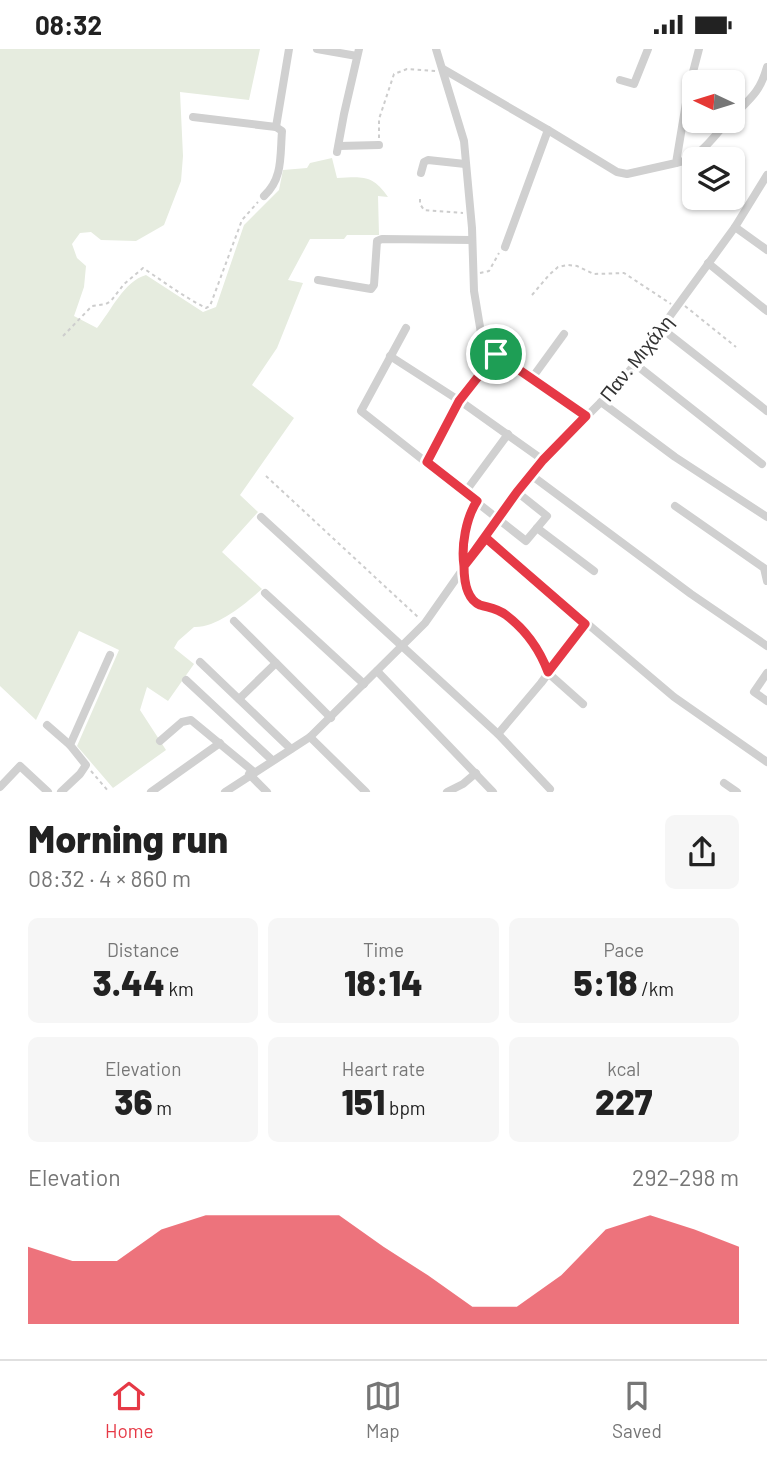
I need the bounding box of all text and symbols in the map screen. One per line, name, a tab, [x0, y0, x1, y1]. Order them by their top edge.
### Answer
text: 08:32	[35, 9, 102, 40]
north arrow	[682, 70, 746, 133]
map controls	[682, 70, 745, 210]
button: layers	[682, 147, 745, 210]
street label: Παν. Μιχάλη	[594, 310, 678, 406]
pin	[466, 324, 526, 384]
icon: arrive	[477, 335, 515, 373]
text: Morning run	[28, 815, 228, 861]
button: share	[665, 815, 739, 889]
text: 08:32 · 4 × 860 m	[28, 864, 191, 892]
text: Distance	[107, 938, 179, 961]
text: Time	[363, 938, 404, 961]
text: Pace	[603, 938, 644, 961]
text: 3.44	[93, 961, 165, 1003]
text: 18:14	[344, 961, 423, 1003]
text: 5:18	[574, 961, 637, 1003]
text: km	[165, 977, 194, 1000]
text: /km	[637, 977, 674, 1000]
text: Elevation	[105, 1057, 181, 1080]
text: Heart rate	[342, 1057, 425, 1080]
text: kcal	[607, 1057, 640, 1080]
text: 36	[114, 1080, 153, 1122]
text: 151	[341, 1080, 385, 1122]
text: 227	[595, 1080, 653, 1122]
text: m	[153, 1096, 172, 1119]
text: bpm	[385, 1096, 426, 1119]
text: Elevation	[28, 1163, 121, 1191]
text: 292–298 m	[632, 1163, 739, 1191]
tab: Home	[105, 1377, 154, 1442]
tab: Map	[364, 1377, 402, 1442]
tab: Saved	[612, 1377, 662, 1442]

